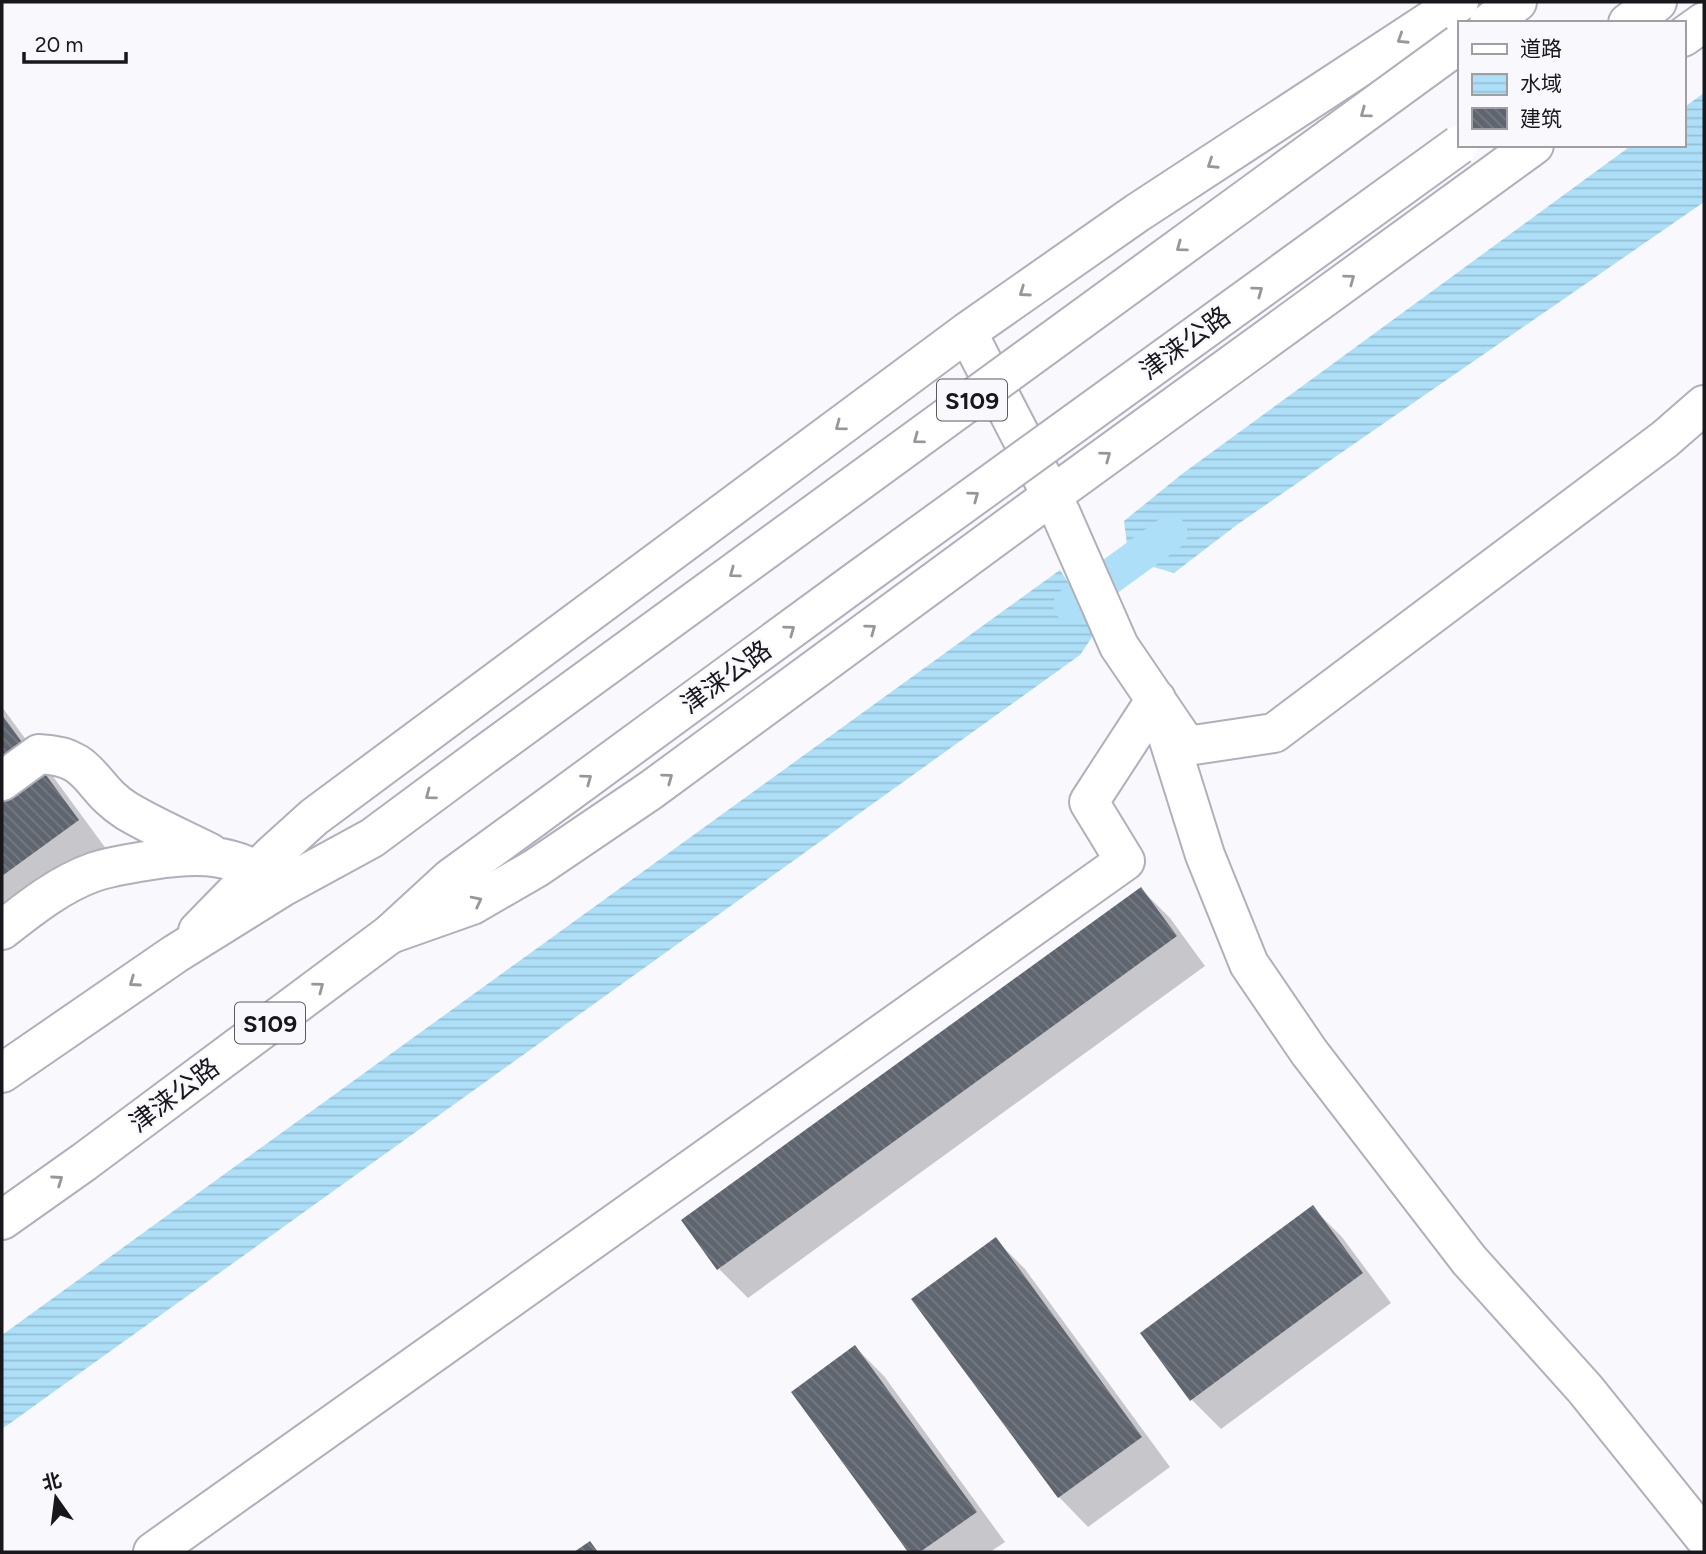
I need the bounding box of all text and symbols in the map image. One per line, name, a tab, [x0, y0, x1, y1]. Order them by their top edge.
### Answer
scale bar	[24, 21, 126, 65]
legend	[1458, 21, 1685, 147]
one-way arrow	[1397, 31, 1410, 43]
text: 20 m	[35, 32, 83, 57]
text: 道路	[1520, 36, 1562, 61]
text: 水域	[1520, 71, 1562, 96]
one-way arrow	[1360, 105, 1372, 118]
text: 建筑	[1520, 106, 1562, 131]
one-way arrow	[1206, 155, 1219, 168]
one-way arrow	[1176, 239, 1189, 252]
one-way arrow	[1342, 275, 1355, 287]
one-way arrow	[1019, 284, 1032, 296]
one-way arrow	[1250, 286, 1263, 299]
street label: 津涞公路	[1134, 299, 1236, 387]
road number: S109	[937, 380, 1007, 421]
one-way arrow	[835, 418, 848, 430]
one-way arrow	[913, 431, 926, 443]
one-way arrow	[1098, 452, 1111, 464]
one-way arrow	[966, 492, 979, 504]
one-way arrow	[729, 565, 742, 577]
one-way arrow	[863, 624, 876, 637]
one-way arrow	[783, 625, 795, 638]
street label: 津涞公路	[675, 633, 777, 721]
one-way arrow	[660, 774, 673, 786]
one-way arrow	[580, 775, 592, 787]
one-way arrow	[425, 787, 438, 800]
one-way arrow	[470, 896, 482, 910]
one-way arrow	[129, 974, 142, 986]
one-way arrow	[311, 983, 324, 995]
road number: S109	[235, 1002, 305, 1044]
street label: 津涞公路	[123, 1051, 225, 1139]
one-way arrow	[50, 1176, 63, 1188]
north arrow	[21, 1463, 91, 1533]
text: 北	[40, 1469, 64, 1495]

